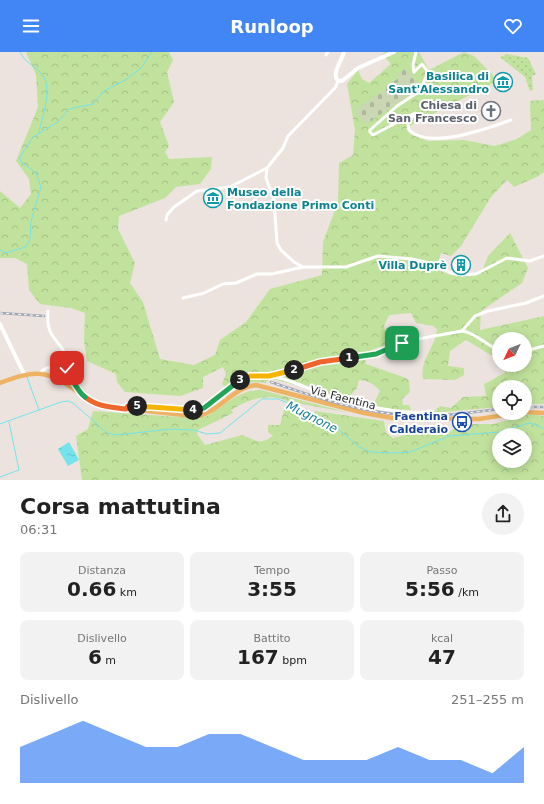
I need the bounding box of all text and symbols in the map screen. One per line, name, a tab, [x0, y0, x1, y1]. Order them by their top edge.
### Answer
icon: menu	[20, 15, 42, 37]
icon: heart	[502, 15, 524, 37]
text: Runloop	[230, 16, 314, 37]
place label: Basilica di Sant'Alessandro	[388, 70, 489, 96]
museum icon: Basilica di Sant'Alessandro	[492, 71, 514, 93]
place label: Chiesa di San Francesco	[388, 99, 477, 125]
church icon: Chiesa di San Francesco	[480, 100, 502, 122]
place label: Museo della Fondazione Primo Conti	[227, 186, 374, 212]
museum icon: Museo della Fondazione Primo Conti	[202, 187, 224, 209]
building icon: Villa Duprè	[450, 254, 472, 276]
place label: Villa Duprè	[378, 259, 447, 272]
pin	[385, 326, 419, 360]
icon: arrive	[391, 332, 413, 354]
north arrow	[492, 332, 532, 372]
map controls	[492, 332, 532, 468]
pin: 1	[339, 348, 359, 368]
pin	[50, 351, 84, 385]
text: 1	[345, 351, 353, 364]
icon: check	[56, 357, 78, 379]
pin: 2	[284, 360, 304, 380]
text: 2	[290, 363, 298, 376]
pin: 3	[230, 370, 250, 390]
text: 3	[236, 373, 244, 386]
button: locate	[492, 380, 532, 420]
street label: Via Faentina	[309, 384, 377, 412]
pin: 5	[127, 396, 147, 416]
water label: Mugnone	[284, 398, 340, 436]
text: 5	[133, 399, 141, 412]
pin: 4	[183, 400, 203, 420]
text: 4	[189, 403, 197, 416]
place label: Faentina Calderaio	[389, 410, 448, 436]
bus stop icon: Faentina Calderaio	[451, 411, 473, 433]
button: layers	[492, 428, 532, 468]
button: share	[482, 493, 524, 535]
text: Corsa mattutina	[20, 494, 221, 519]
text: 06:31	[20, 522, 57, 537]
text: Distanza	[78, 564, 126, 577]
text: Tempo	[254, 564, 290, 577]
text: Passo	[426, 564, 458, 577]
text: 0.66	[67, 577, 116, 601]
text: 3:55	[247, 577, 297, 601]
text: 5:56	[405, 577, 455, 601]
text: km	[116, 586, 137, 599]
text: /km	[455, 586, 479, 599]
text: Dislivello	[77, 632, 127, 645]
text: Battito	[253, 632, 291, 645]
text: kcal	[431, 632, 453, 645]
text: 6	[88, 645, 102, 669]
text: 167	[237, 645, 279, 669]
text: 47	[428, 645, 456, 669]
text: m	[102, 654, 116, 667]
text: bpm	[279, 654, 307, 667]
text: Dislivello	[20, 692, 79, 707]
text: 251–255 m	[451, 692, 524, 707]

